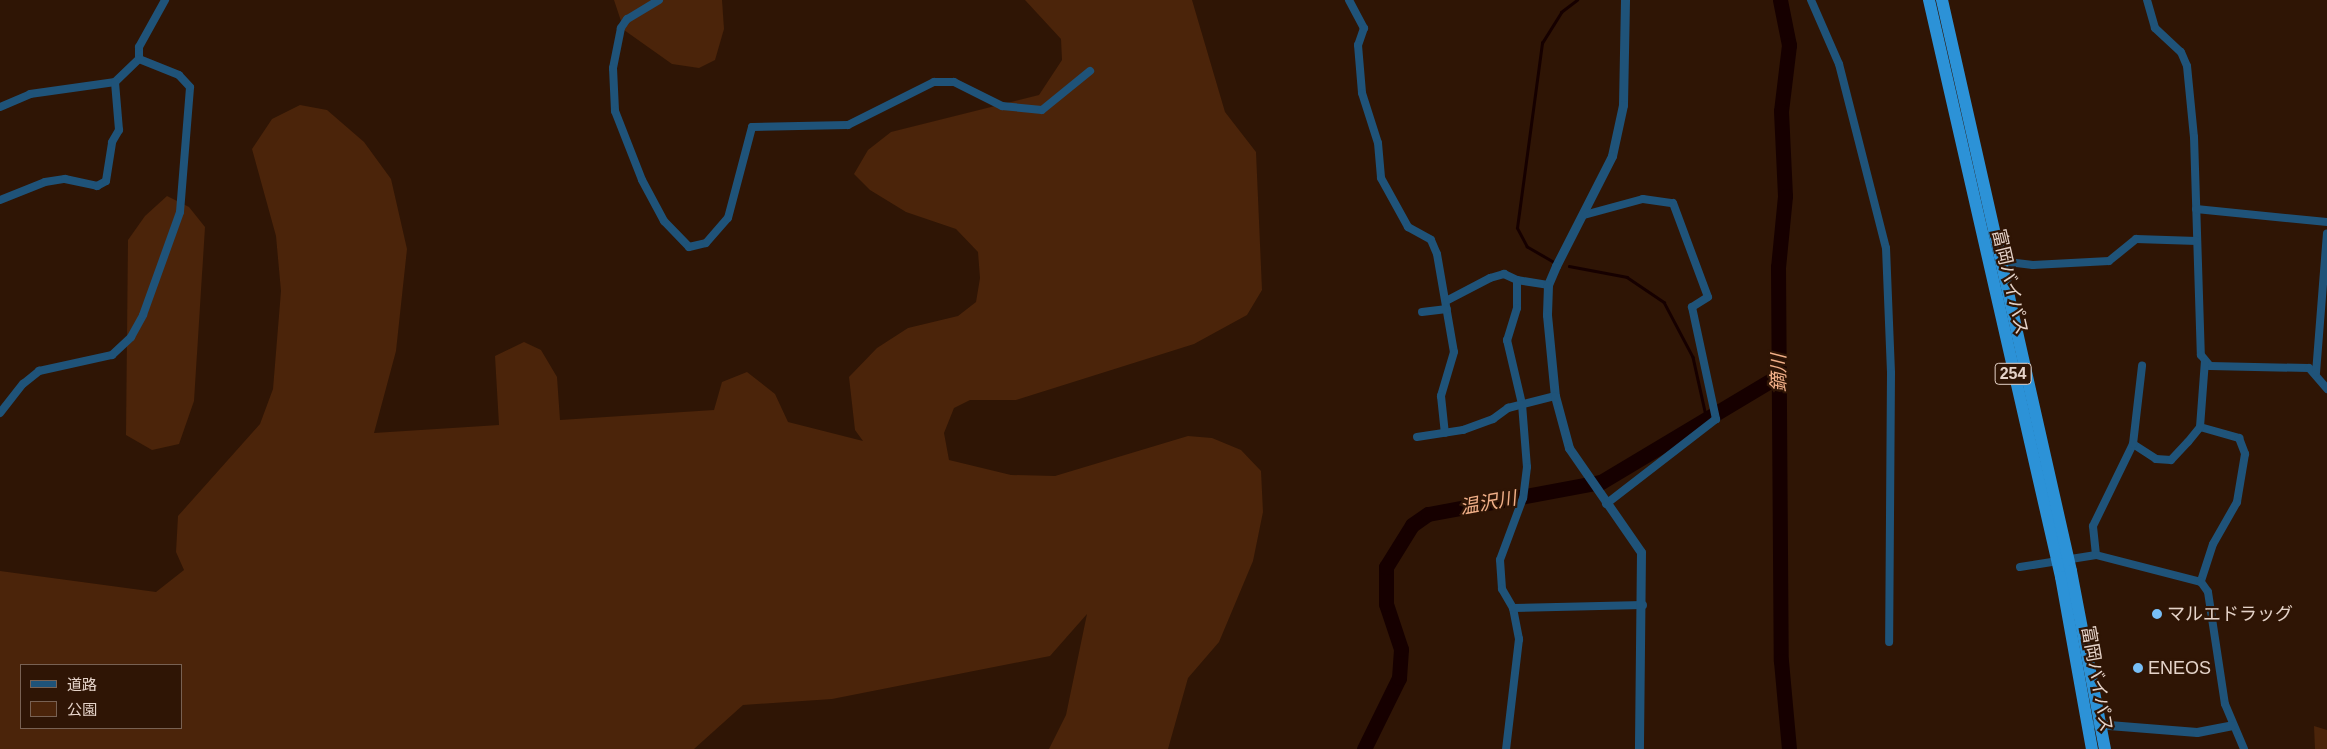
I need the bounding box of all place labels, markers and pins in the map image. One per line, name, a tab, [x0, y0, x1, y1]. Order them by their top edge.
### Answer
place label: マルエドラッグ	[2167, 603, 2293, 625]
marker: マルエドラッグ	[2151, 608, 2163, 620]
place label: ENEOS	[2148, 657, 2211, 679]
marker: ENEOS	[2132, 662, 2144, 674]

